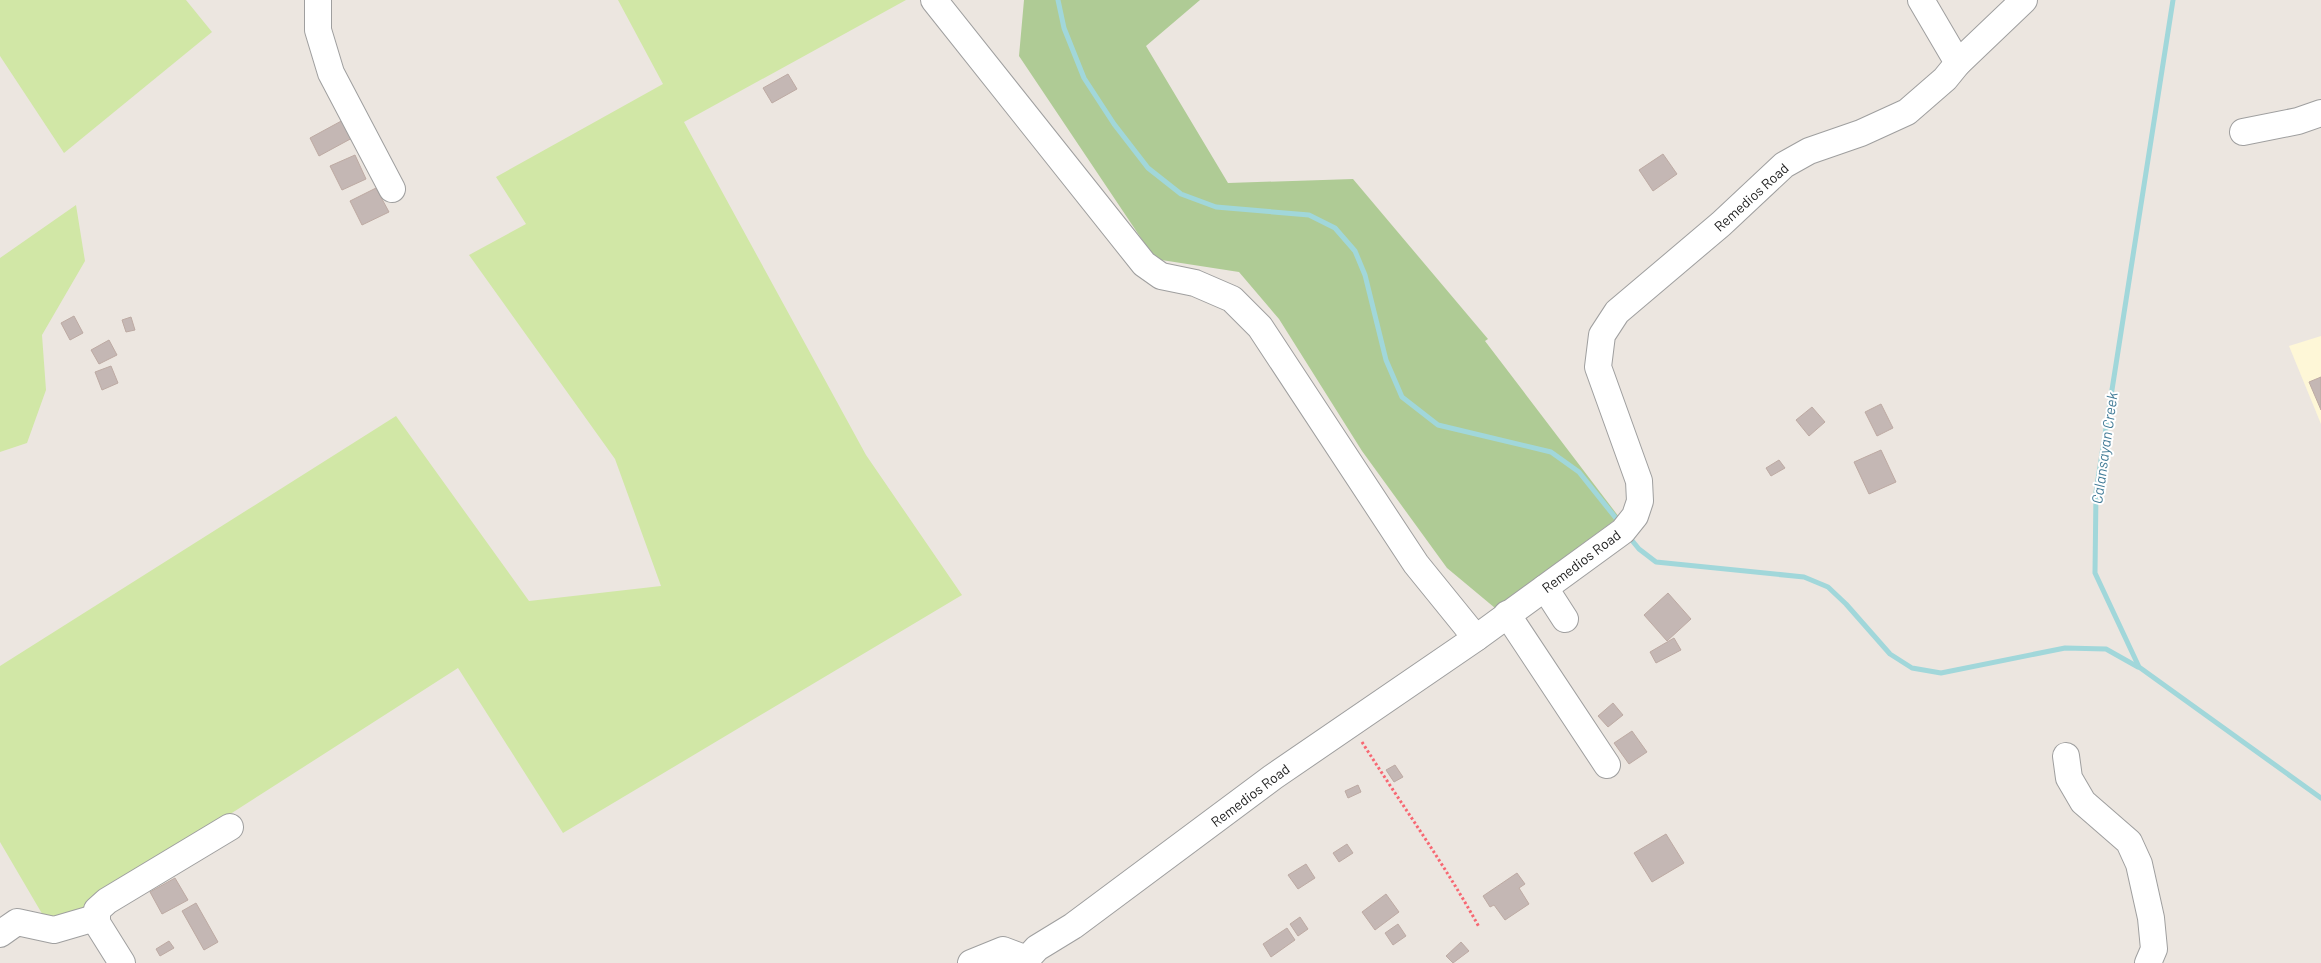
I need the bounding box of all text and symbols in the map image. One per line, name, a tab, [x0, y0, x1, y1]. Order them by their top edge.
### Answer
street label: Remedios Road	[1710, 159, 1792, 235]
water label: Calansayan Creek	[2087, 390, 2121, 505]
street label: Remedios Road	[1538, 526, 1624, 596]
street label: Remedios Road	[1207, 760, 1293, 830]

